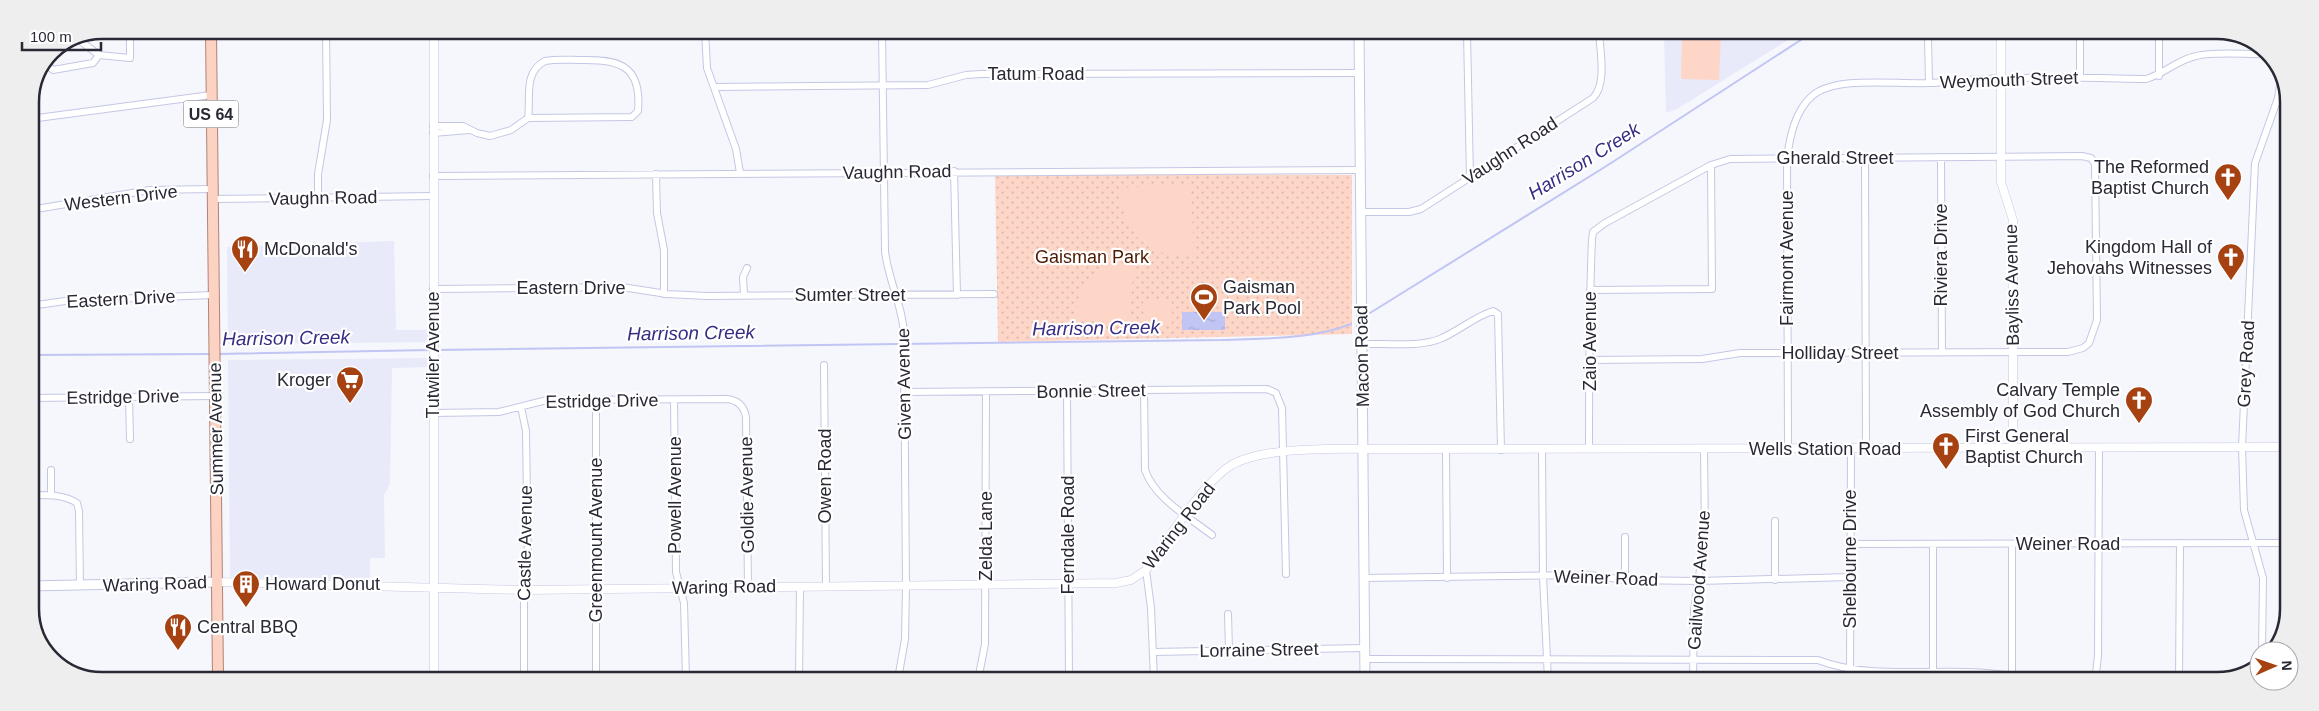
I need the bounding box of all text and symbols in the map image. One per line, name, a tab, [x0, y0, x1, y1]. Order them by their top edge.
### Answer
scale bar	[22, 20, 101, 52]
text: 100 m	[30, 28, 72, 45]
street label: Tatum Road	[987, 64, 1085, 84]
street label: Weymouth Street	[1939, 68, 2079, 92]
road number: US 64	[184, 100, 238, 128]
street label: Vaughn Road	[1459, 113, 1561, 189]
water label: Harrison Creek	[1524, 117, 1645, 204]
street label: Gherald Street	[1776, 148, 1894, 168]
place label: The Reformed Baptist Church	[2091, 157, 2209, 198]
street label: Vaughn Road	[842, 161, 952, 183]
church icon: The Reformed Baptist Church	[2213, 162, 2243, 201]
street label: Western Drive	[63, 181, 179, 215]
street label: Vaughn Road	[268, 187, 378, 209]
street label: Fairmont Avenue	[1777, 190, 1797, 326]
street label: Riviera Drive	[1931, 203, 1951, 307]
street label: Bayliss Avenue	[2001, 224, 2023, 346]
restaurant icon: McDonald's	[230, 234, 260, 273]
place label: Kingdom Hall of Jehovahs Witnesses	[2047, 237, 2213, 278]
place label: McDonald's	[264, 239, 357, 259]
church icon: Kingdom Hall of Jehovahs Witnesses	[2216, 242, 2246, 281]
park label: Gaisman Park	[1035, 247, 1150, 267]
place label: Gaisman Park Pool	[1223, 277, 1301, 318]
street label: Eastern Drive	[516, 278, 626, 298]
sports icon: Gaisman Park Pool	[1189, 282, 1219, 321]
street label: Sumter Street	[794, 285, 906, 305]
street label: Eastern Drive	[66, 286, 176, 312]
street label: Tutwiler Avenue	[423, 291, 443, 419]
street label: Zaio Avenue	[1580, 291, 1600, 391]
street label: Macon Road	[1351, 305, 1373, 407]
water label: Harrison Creek	[1032, 316, 1162, 340]
street label: Grey Road	[2234, 320, 2258, 408]
water label: Harrison Creek	[627, 321, 757, 345]
water label: Harrison Creek	[222, 326, 352, 350]
street label: Given Avenue	[893, 328, 915, 440]
street label: Holliday Street	[1781, 343, 1899, 363]
street label: Summer Avenue	[205, 362, 227, 496]
supermarket icon: Kroger	[335, 365, 365, 404]
place label: Kroger	[277, 370, 331, 390]
street label: Bonnie Street	[1036, 380, 1146, 402]
place label: Calvary Temple Assembly of God Church	[1920, 380, 2120, 421]
church icon: Calvary Temple Assembly of God Church	[2124, 385, 2154, 424]
street label: Estridge Drive	[66, 386, 180, 408]
street label: Estridge Drive	[545, 390, 659, 412]
place label: First General Baptist Church	[1965, 426, 2083, 467]
street label: Owen Road	[815, 428, 835, 524]
church icon: First General Baptist Church	[1931, 431, 1961, 470]
street label: Powell Avenue	[665, 436, 685, 554]
street label: Goldie Avenue	[736, 436, 758, 554]
street label: Wells Station Road	[1749, 439, 1901, 459]
street label: Greenmount Avenue	[586, 458, 606, 622]
street label: Ferndale Road	[1058, 475, 1078, 595]
street label: Waring Road	[1139, 479, 1219, 573]
street label: Castle Avenue	[514, 485, 536, 601]
street label: Shelbourne Drive	[1840, 489, 1860, 629]
street label: Zelda Lane	[976, 491, 996, 581]
street label: Gailwood Avenue	[1684, 510, 1714, 650]
street label: Weiner Road	[2016, 534, 2120, 554]
street label: Weiner Road	[1553, 566, 1659, 590]
building icon: Howard Donut	[231, 569, 261, 608]
street label: Waring Road	[102, 572, 208, 596]
place label: Howard Donut	[265, 574, 380, 594]
street label: Waring Road	[672, 576, 776, 598]
restaurant icon: Central BBQ	[163, 612, 193, 651]
place label: Central BBQ	[197, 617, 298, 637]
street label: Lorraine Street	[1199, 639, 1319, 661]
north arrow	[2249, 641, 2299, 691]
text: N	[2279, 660, 2295, 671]

